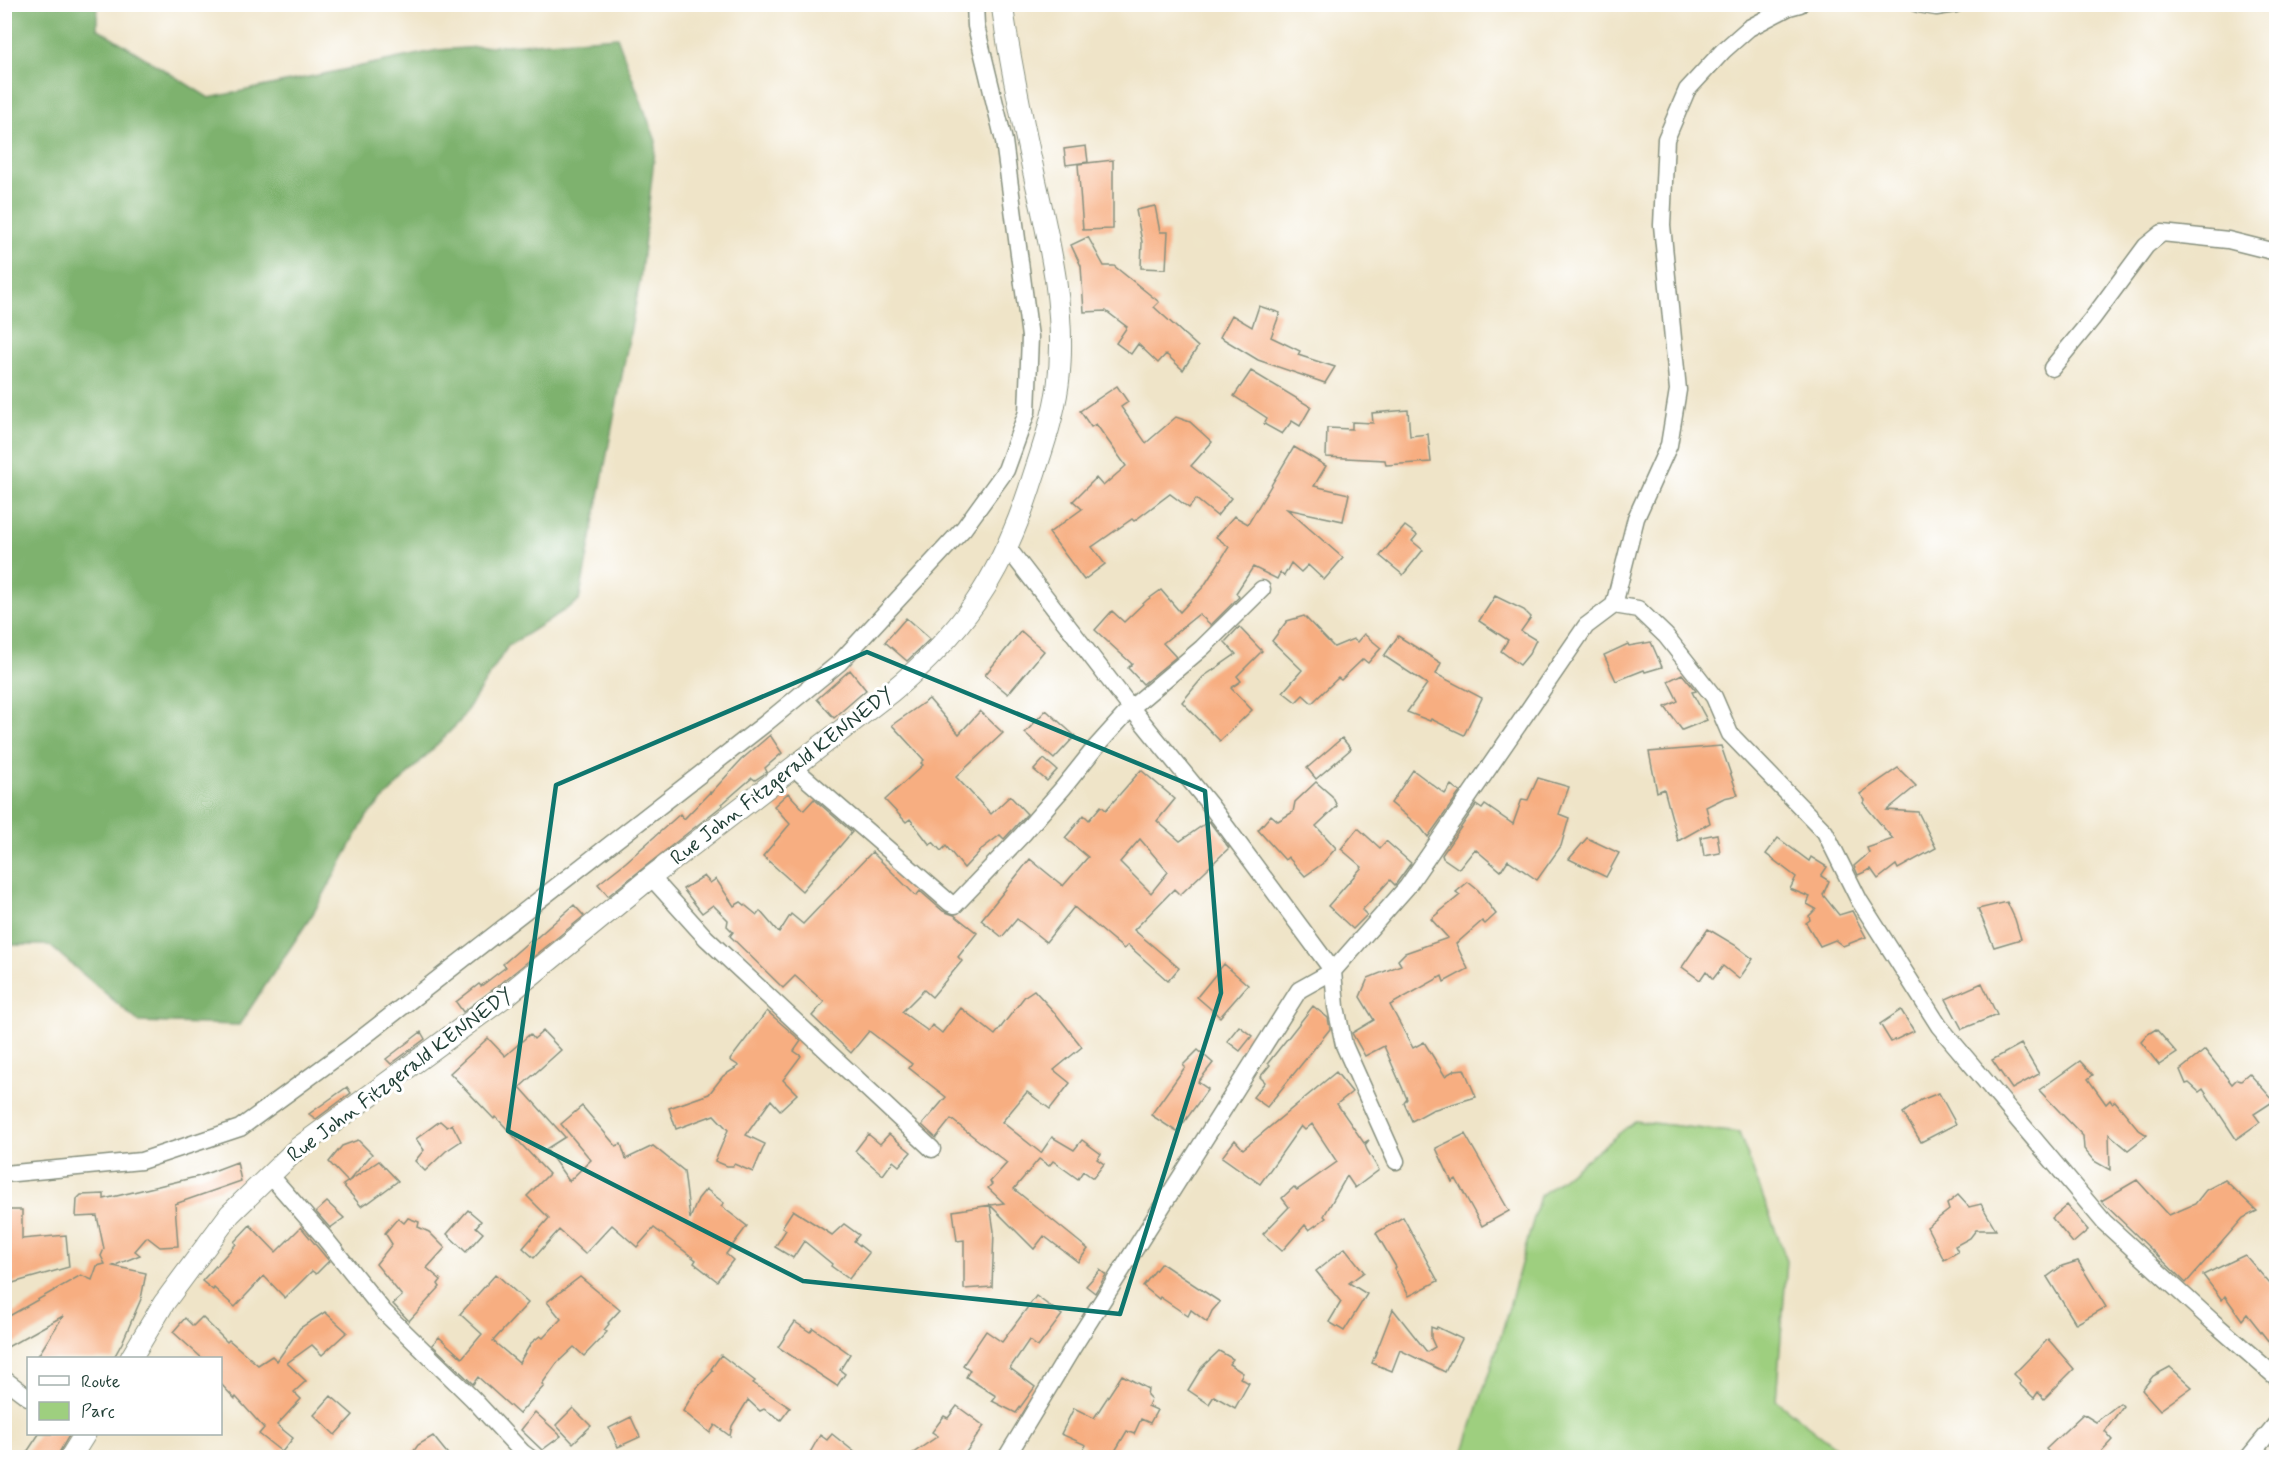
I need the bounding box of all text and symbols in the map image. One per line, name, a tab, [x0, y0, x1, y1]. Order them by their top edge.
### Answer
street label: Rue John Fitzgerald KENNEDY	[665, 680, 900, 872]
street label: Rue John Fitzgerald KENNEDY	[281, 981, 519, 1169]
legend	[27, 1357, 222, 1435]
text: Route	[81, 1370, 120, 1394]
text: Parc	[81, 1400, 115, 1424]

